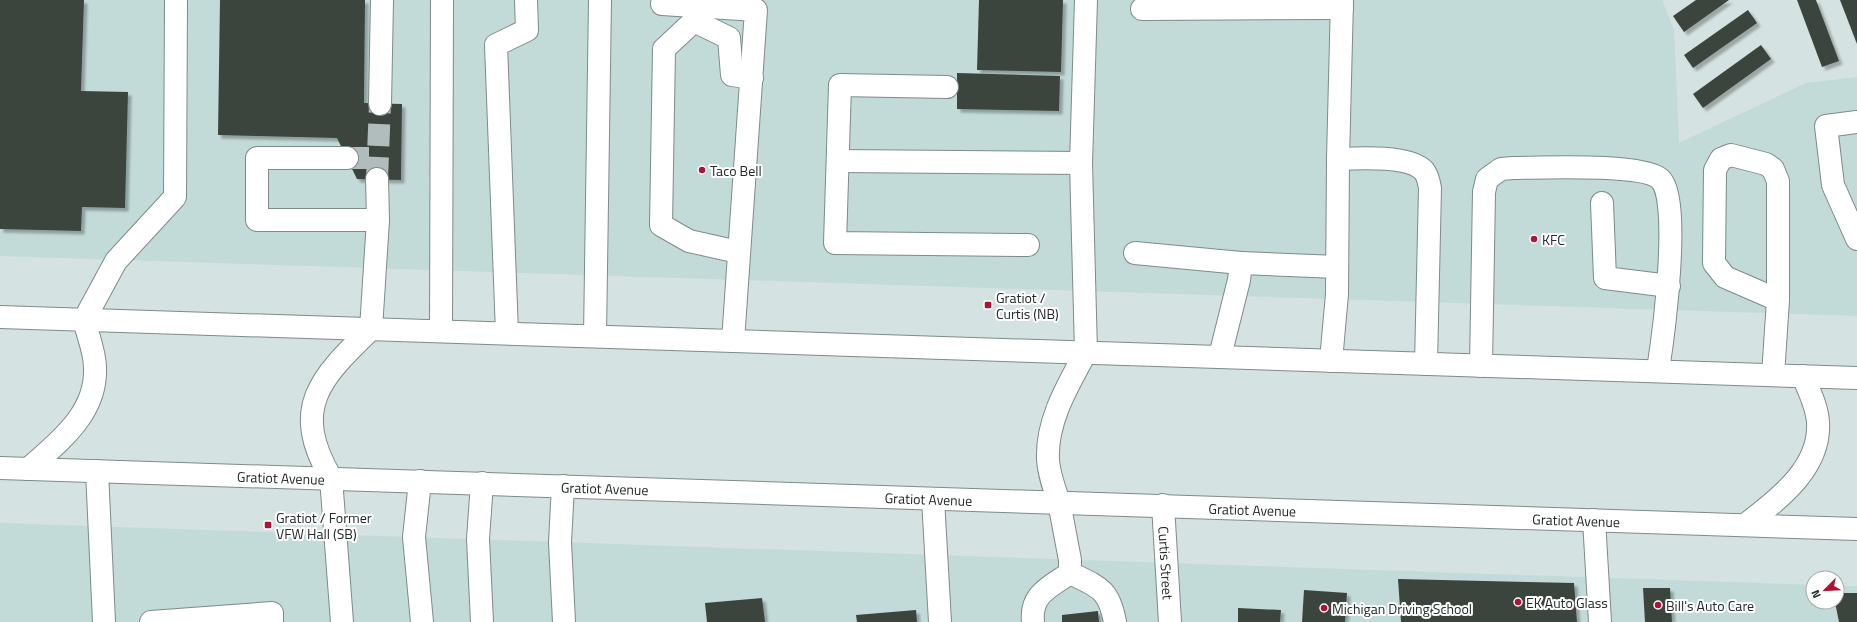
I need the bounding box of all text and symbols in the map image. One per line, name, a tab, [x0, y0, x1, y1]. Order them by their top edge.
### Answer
place label: Taco Bell	[710, 160, 762, 181]
marker: Taco Bell	[697, 165, 707, 175]
place label: KFC	[1542, 229, 1565, 250]
marker: KFC	[1529, 234, 1539, 244]
place label: Gratiot / Curtis (NB)	[996, 287, 1059, 324]
marker: Gratiot / Curtis (NB)	[983, 300, 993, 310]
street label: Gratiot Avenue	[237, 465, 325, 489]
street label: Gratiot Avenue	[561, 476, 649, 500]
street label: Gratiot Avenue	[884, 487, 973, 510]
street label: Gratiot Avenue	[1208, 497, 1296, 521]
place label: Gratiot / Former VFW Hall (SB)	[276, 507, 372, 544]
street label: Gratiot Avenue	[1532, 508, 1620, 532]
marker: Gratiot / Former VFW Hall (SB)	[263, 520, 273, 530]
street label: Curtis Street	[1154, 526, 1179, 600]
north arrow	[1805, 570, 1845, 610]
text: N	[1807, 587, 1825, 601]
place label: EK Auto Glass	[1526, 592, 1608, 613]
place label: Bill's Auto Care	[1666, 595, 1754, 616]
marker: EK Auto Glass	[1513, 597, 1523, 607]
place label: Michigan Driving School	[1332, 598, 1472, 619]
marker: Bill's Auto Care	[1653, 600, 1663, 610]
marker: Michigan Driving School	[1319, 603, 1329, 613]

